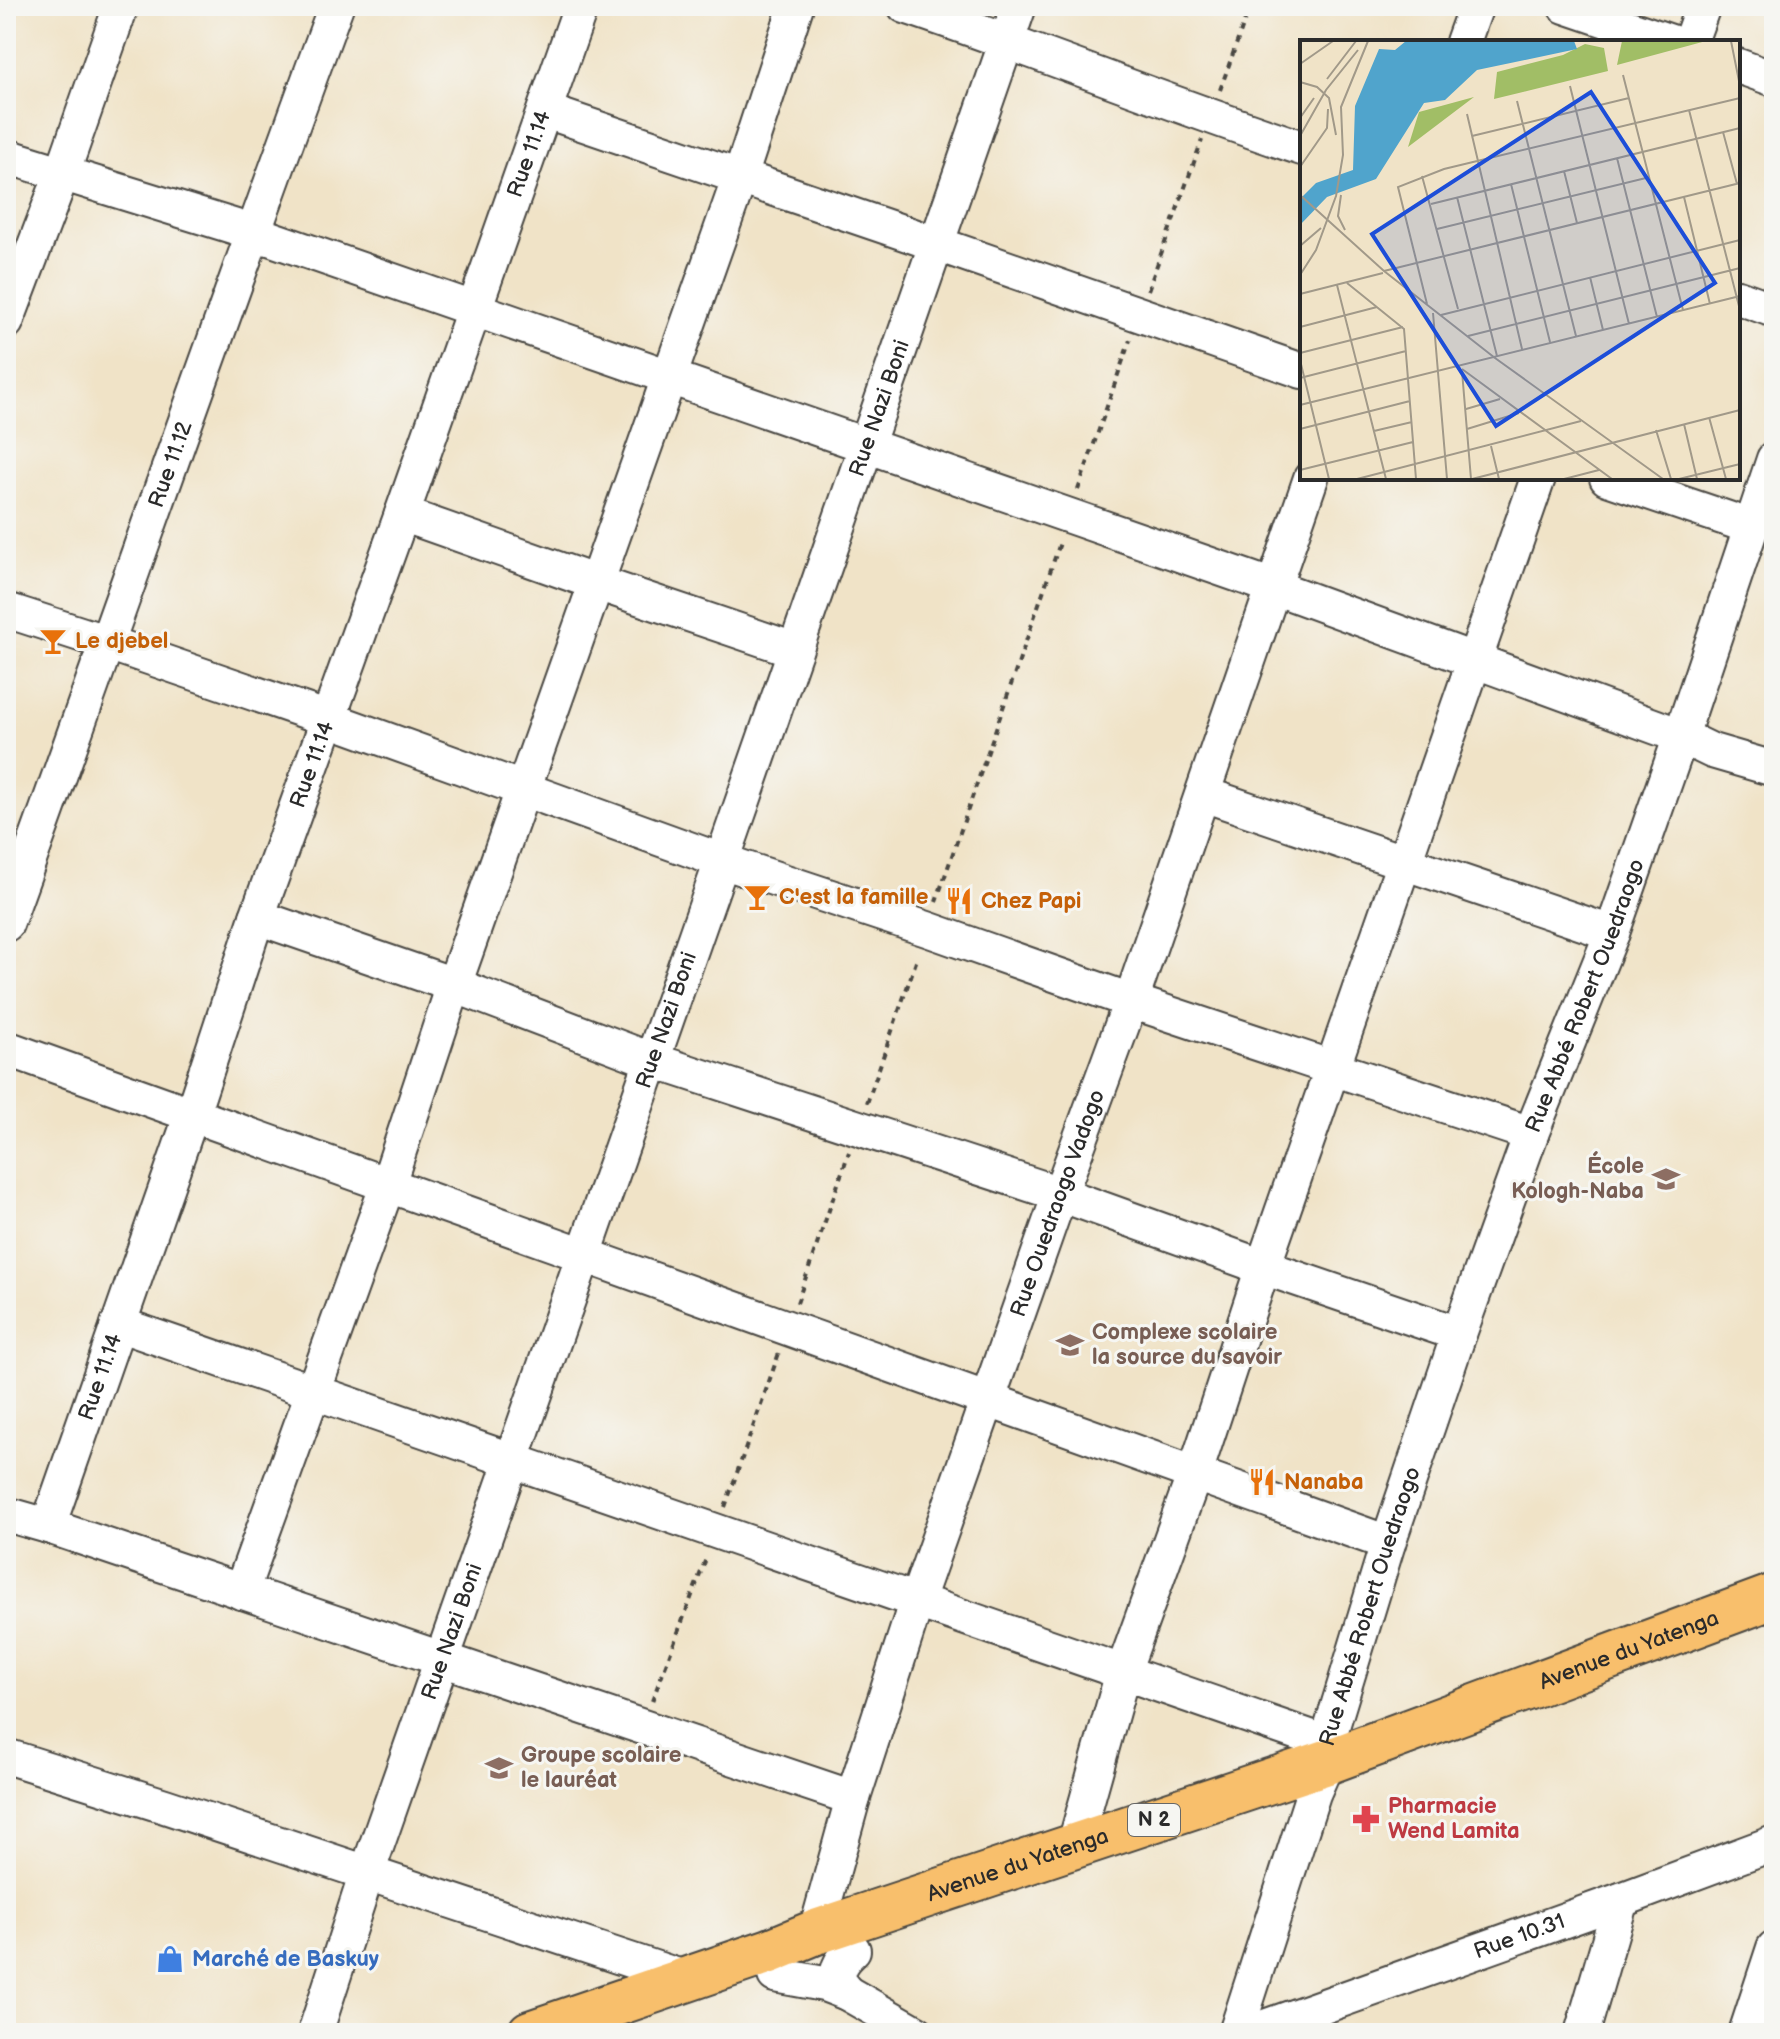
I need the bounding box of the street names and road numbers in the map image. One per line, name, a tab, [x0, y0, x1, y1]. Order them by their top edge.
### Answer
street label: Rue 11.14	[501, 106, 557, 201]
street label: Rue Nazi Boni	[843, 336, 915, 480]
street label: Rue 11.12	[143, 418, 198, 511]
street label: Rue 11.14	[284, 717, 340, 811]
street label: Rue Abbé Robert Ouedraogo	[1520, 855, 1650, 1136]
street label: Rue Nazi Boni	[630, 948, 703, 1092]
street label: Rue Ouedraogo Vadogo	[1004, 1086, 1111, 1320]
street label: Rue 11.14	[73, 1329, 128, 1424]
street label: Rue Abbé Robert Ouedraogo	[1313, 1463, 1426, 1749]
street label: Rue Nazi Boni	[415, 1560, 488, 1703]
street label: Avenue du Yatenga	[1535, 1604, 1722, 1696]
road number: N 2	[1128, 1804, 1180, 1836]
street label: Avenue du Yatenga	[924, 1822, 1112, 1908]
street label: Rue 10.31	[1470, 1908, 1568, 1965]

